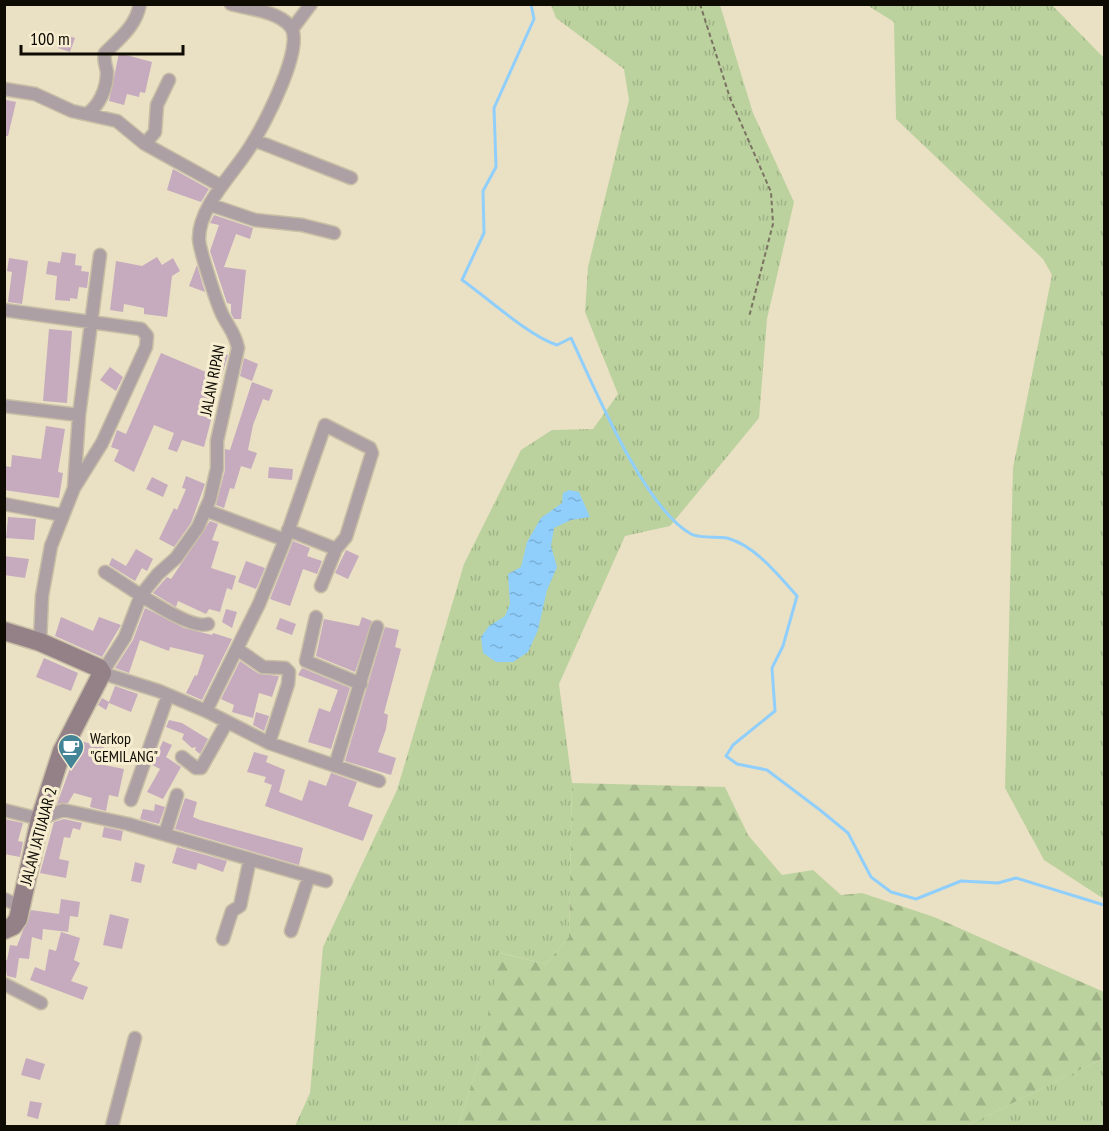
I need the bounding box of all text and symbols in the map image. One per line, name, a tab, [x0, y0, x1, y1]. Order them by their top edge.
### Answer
scale bar	[21, 18, 183, 56]
text: 100 m	[30, 27, 70, 50]
street label: JALAN RIPAN	[195, 343, 229, 418]
place label: Warkop "GEMILANG"	[90, 728, 158, 766]
cafe icon: Warkop "GEMILANG"	[56, 732, 86, 770]
street label: JALAN JATIJAJAR 2	[15, 785, 61, 888]

